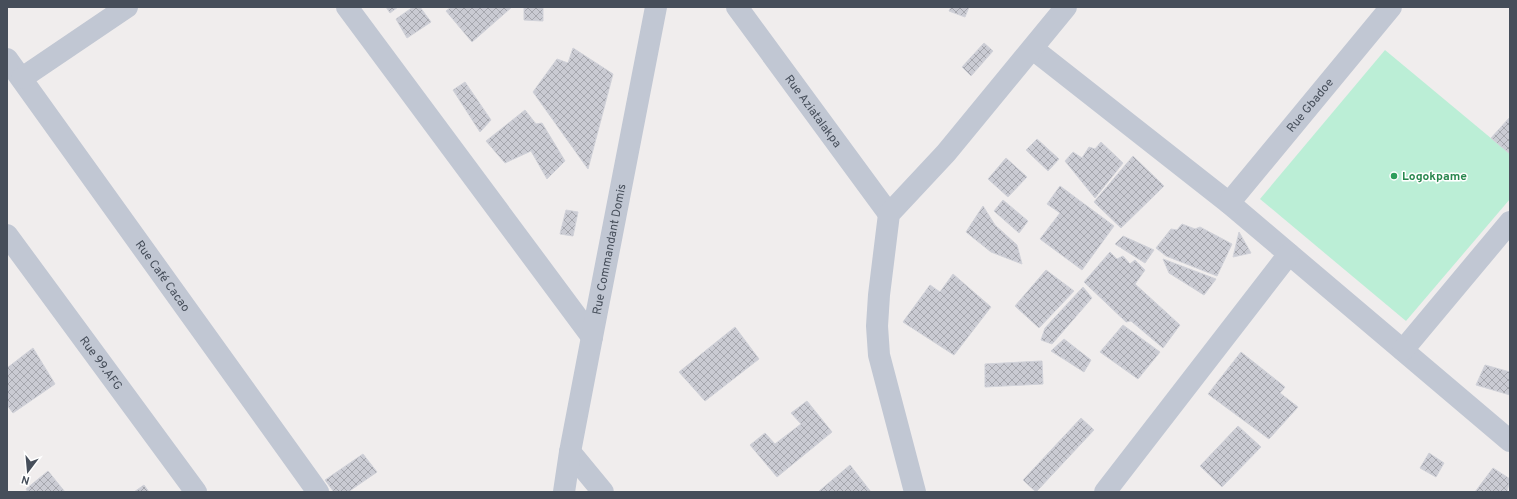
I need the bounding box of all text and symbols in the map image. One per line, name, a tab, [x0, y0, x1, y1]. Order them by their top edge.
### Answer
street label: Rue Aziatalakpa	[780, 72, 845, 151]
street label: Rue Gbadoe	[1284, 75, 1338, 136]
place label: Logokpame	[1402, 169, 1467, 185]
marker: Logokpame	[1389, 171, 1399, 181]
street label: Rue Commandant Domis	[589, 183, 631, 316]
street label: Rue Café Cacao	[131, 238, 193, 316]
street label: Rue 99.AFG	[75, 333, 126, 394]
north arrow	[8, 451, 48, 491]
text: N	[20, 472, 31, 487]

